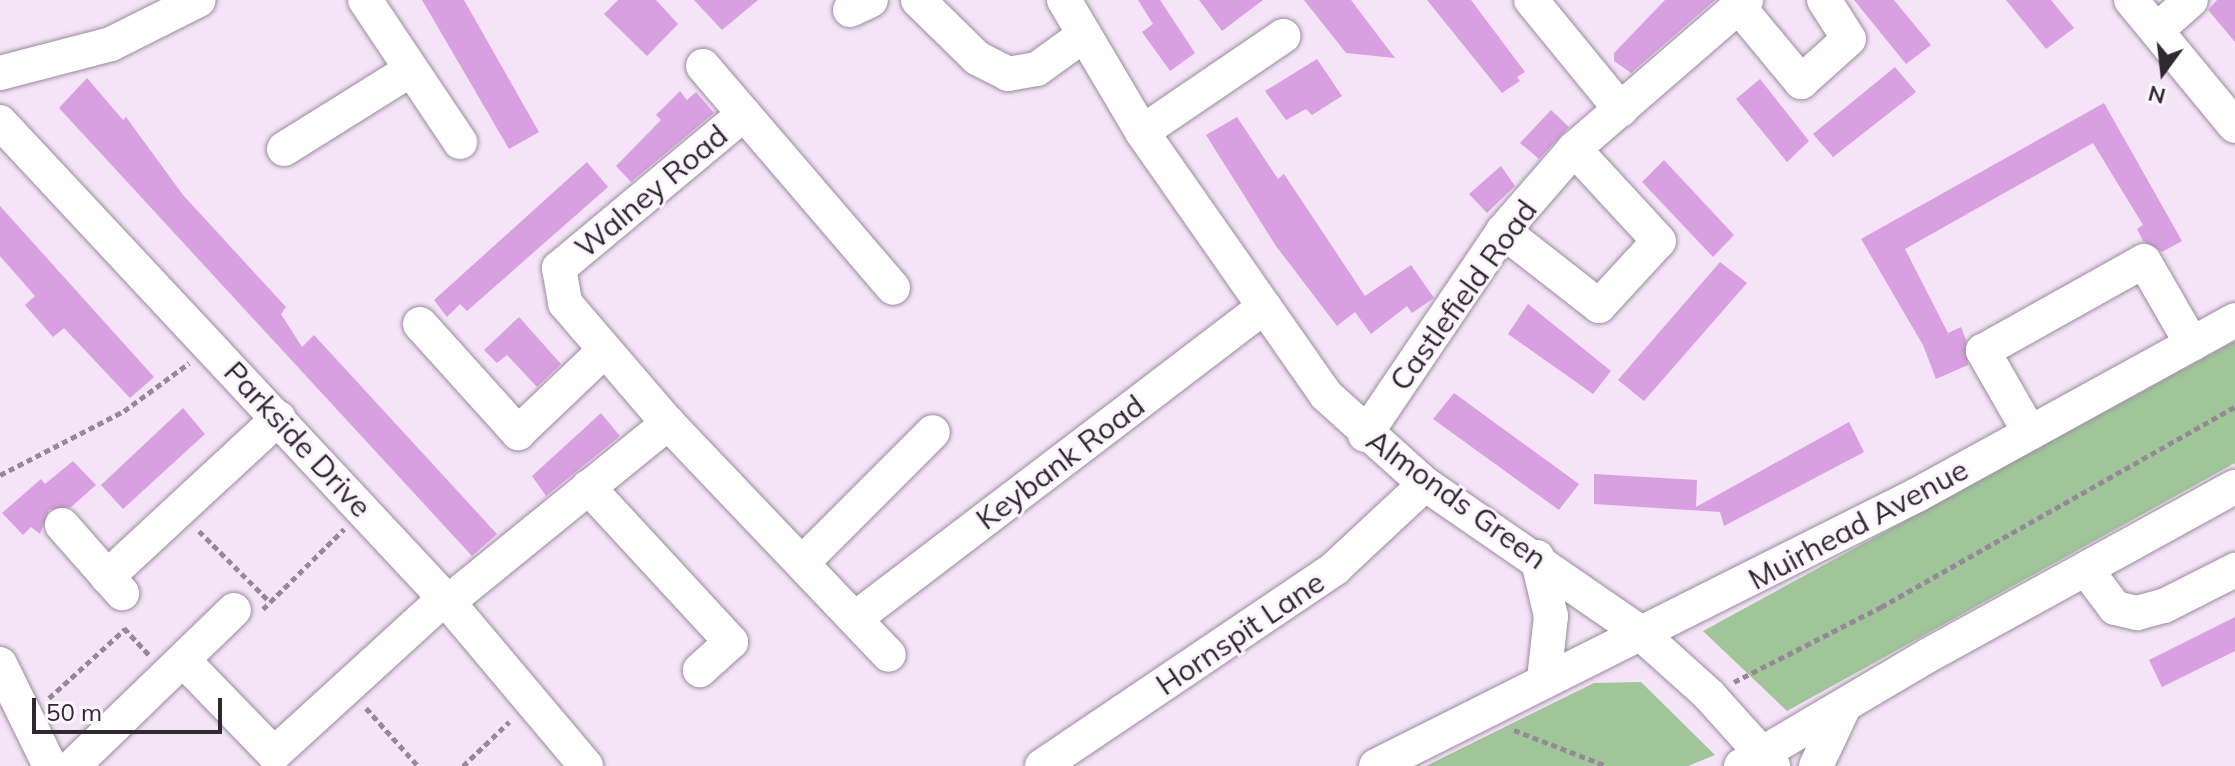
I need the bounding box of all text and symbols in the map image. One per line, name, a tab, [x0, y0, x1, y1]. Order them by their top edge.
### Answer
north arrow	[2123, 32, 2203, 112]
text: N	[2145, 80, 2168, 111]
street label: Walney Road	[568, 117, 734, 265]
street label: Castlefield Road	[1382, 193, 1544, 397]
street label: Parkside Drive	[217, 354, 379, 524]
street label: Keybank Road	[969, 387, 1151, 537]
street label: Almonds Green	[1360, 422, 1554, 576]
street label: Muirhead Avenue	[1742, 451, 1974, 597]
street label: Hornspit Lane	[1149, 564, 1331, 702]
scale bar	[36, 682, 226, 732]
text: 50 m	[46, 697, 102, 727]

